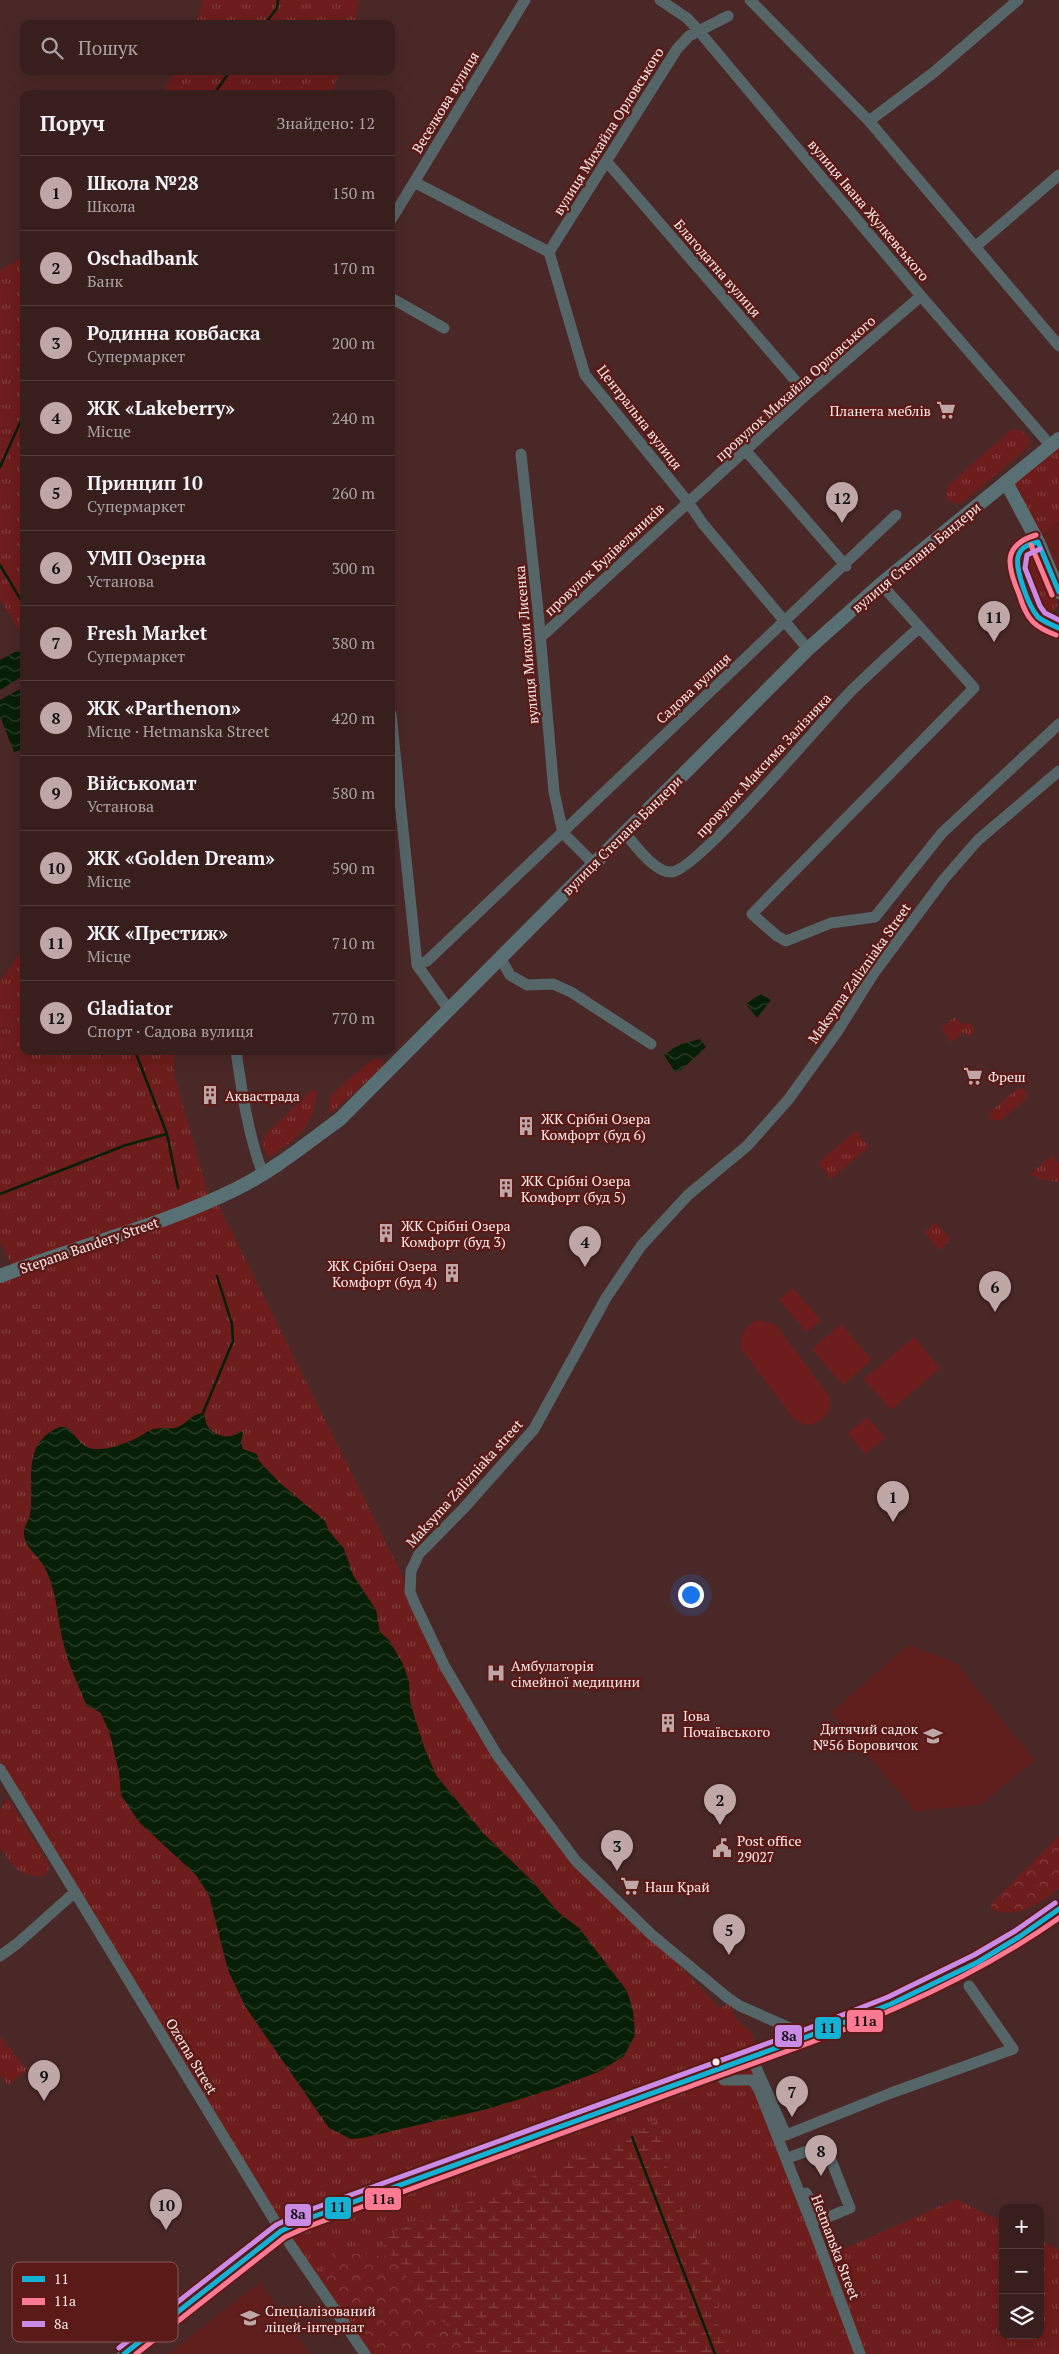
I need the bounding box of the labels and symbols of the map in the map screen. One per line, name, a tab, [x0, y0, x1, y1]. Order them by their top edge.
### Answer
street label: вулиця Михайла Орловського	[548, 43, 668, 219]
street label: Веселкова вулиця	[407, 48, 483, 156]
street label: вулиця Івана Жулкевського	[804, 135, 934, 285]
street label: Благодатна вулиця	[670, 215, 766, 321]
street label: провулок Михайла Орловського	[711, 311, 879, 465]
street label: Центральна вулиця	[593, 361, 687, 473]
supermarket icon: Планета меблів	[935, 399, 957, 421]
place label: Планета меблів	[829, 401, 931, 420]
pin: 12	[826, 482, 858, 523]
street label: вулиця Степана Бандери	[848, 497, 985, 617]
street label: провулок Будівельників	[540, 498, 668, 620]
street label: вулиця Миколи Лисенка	[510, 565, 542, 725]
pin: 11	[978, 601, 1010, 642]
street label: Садова вулиця	[651, 648, 735, 728]
street label: провулок Максима Залізняка	[691, 689, 835, 841]
street label: вулиця Степана Бандери	[558, 771, 686, 899]
street label: Maksyma Zalizniaka Street	[803, 898, 915, 1047]
supermarket icon: Фреш	[962, 1065, 984, 1087]
place label: Фреш	[988, 1067, 1026, 1086]
building icon: Аквастрада	[199, 1084, 221, 1106]
place label: Аквастрада	[225, 1086, 300, 1105]
place label: ЖК Срібні Озера Комфорт (буд 6)	[541, 1109, 651, 1144]
building icon: ЖК Срібні Озера Комфорт (буд 6)	[515, 1115, 537, 1137]
place label: ЖК Срібні Озера Комфорт (буд 5)	[521, 1171, 631, 1206]
building icon: ЖК Срібні Озера Комфорт (буд 5)	[495, 1177, 517, 1199]
street label: Stepana Bandery Street	[17, 1212, 162, 1278]
place label: ЖК Срібні Озера Комфорт (буд 3)	[401, 1216, 511, 1251]
building icon: ЖК Срібні Озера Комфорт (буд 3)	[375, 1222, 397, 1244]
pin: 4	[569, 1226, 601, 1267]
place label: ЖК Срібні Озера Комфорт (буд 4)	[327, 1256, 437, 1291]
building icon: ЖК Срібні Озера Комфорт (буд 4)	[441, 1262, 463, 1284]
pin: 6	[979, 1271, 1011, 1312]
street label: Maksyma Zalizniaka street	[401, 1414, 527, 1551]
pin: 1	[877, 1481, 909, 1522]
your location	[678, 1582, 704, 1608]
place label: Амбулаторія сімейної медицини	[511, 1656, 641, 1691]
hospital icon: Амбулаторія сімейної медицини	[485, 1662, 507, 1684]
place label: Іова Почаївського	[683, 1706, 770, 1741]
building icon: Іова Почаївського	[657, 1712, 679, 1734]
place label: Дитячий садок №56 Боровичок	[813, 1719, 918, 1754]
school or university icon: Дитячий садок №56 Боровичок	[922, 1725, 944, 1747]
pin: 2	[704, 1784, 736, 1825]
pin: 3	[601, 1830, 633, 1871]
place label: Post office 29027	[737, 1831, 802, 1866]
public building icon: Post office 29027	[711, 1837, 733, 1859]
supermarket icon: Наш Край	[619, 1875, 641, 1897]
place label: Наш Край	[645, 1877, 710, 1896]
pin: 5	[713, 1914, 745, 1955]
line badge: 11а	[846, 2009, 884, 2033]
text: 11а	[853, 2011, 877, 2030]
street label: Ozerna Street	[162, 2015, 223, 2098]
line badge: 11	[814, 2016, 842, 2040]
text: 11	[820, 2018, 836, 2037]
line badge: 8а	[774, 2024, 803, 2048]
text: 8а	[781, 2026, 797, 2045]
unlabelled marker	[711, 2057, 721, 2067]
pin: 9	[28, 2060, 60, 2101]
pin: 7	[776, 2076, 808, 2117]
pin: 8	[805, 2135, 837, 2176]
line badge: 11а	[364, 2187, 402, 2211]
pin: 10	[150, 2189, 182, 2230]
text: 11а	[371, 2189, 395, 2208]
street label: Hetmanska Street	[807, 2192, 865, 2303]
line badge: 11	[324, 2196, 352, 2220]
text: 11	[330, 2197, 346, 2216]
line badge: 8а	[284, 2203, 312, 2227]
text: 8а	[290, 2204, 306, 2223]
legend	[12, 2262, 178, 2342]
text: 11	[54, 2269, 69, 2288]
text: 11а	[54, 2291, 76, 2310]
place label: Спеціалізований ліцей-інтернат	[265, 2301, 376, 2336]
school or university icon: Спеціалізований ліцей-інтернат	[239, 2307, 261, 2329]
text: 8а	[54, 2314, 69, 2333]

